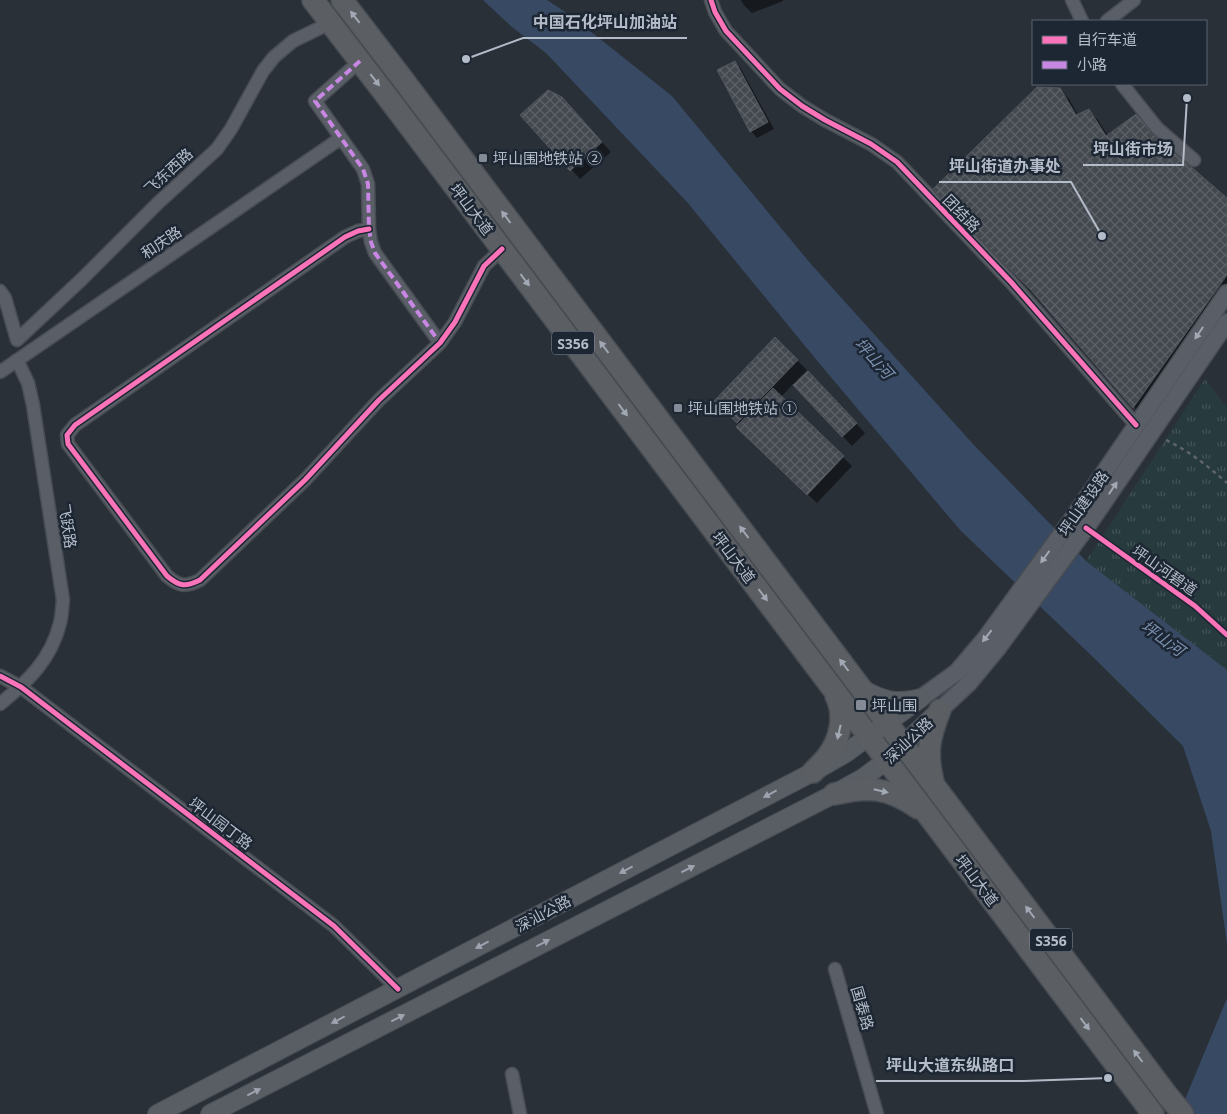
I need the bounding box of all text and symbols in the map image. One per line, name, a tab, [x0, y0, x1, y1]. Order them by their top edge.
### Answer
callout: 中国石化坪山加油站	[523, 7, 687, 38]
one-way arrow	[350, 11, 361, 24]
text: 中国石化坪山加油站	[533, 11, 677, 33]
legend	[1032, 20, 1207, 85]
text: 自行车道	[1077, 29, 1137, 49]
text: 小路	[1077, 54, 1107, 74]
one-way arrow	[369, 73, 380, 86]
callout: 坪山街市场	[1083, 134, 1183, 165]
text: 坪山街市场	[1093, 138, 1173, 160]
street label: 飞东西路	[139, 143, 197, 199]
place label: 坪山围地铁站 ②	[493, 148, 602, 168]
callout: 坪山街道办事处	[939, 151, 1071, 182]
marker: 坪山围地铁站 ②	[477, 152, 489, 164]
text: 坪山街道办事处	[949, 155, 1061, 177]
street label: 坪山大道	[446, 179, 498, 239]
street label: 团结路	[939, 190, 985, 236]
one-way arrow	[501, 211, 512, 224]
street label: 和庆路	[137, 221, 185, 263]
one-way arrow	[520, 273, 530, 287]
one-way arrow	[1194, 327, 1204, 340]
road number: S356	[552, 332, 594, 354]
water label: 坪山河	[850, 333, 900, 385]
one-way arrow	[599, 340, 609, 354]
place label: 坪山围地铁站 ①	[688, 398, 797, 418]
marker: 坪山围地铁站 ①	[672, 402, 684, 414]
one-way arrow	[618, 403, 628, 417]
street label: 坪山建设路	[1053, 467, 1113, 539]
one-way arrow	[1109, 481, 1118, 495]
street label: 飞跃路	[55, 502, 81, 550]
one-way arrow	[739, 525, 749, 539]
street label: 坪山大道	[708, 527, 760, 587]
street label: 坪山河碧道	[1129, 540, 1201, 600]
one-way arrow	[1040, 551, 1050, 564]
one-way arrow	[757, 588, 768, 601]
water label: 坪山河	[1137, 615, 1191, 663]
one-way arrow	[981, 629, 992, 642]
one-way arrow	[839, 658, 849, 672]
place label: 坪山围	[872, 695, 917, 715]
marker: 坪山围	[854, 698, 868, 712]
street label: 深汕公路	[879, 712, 937, 768]
one-way arrow	[835, 725, 843, 740]
one-way arrow	[874, 787, 889, 795]
one-way arrow	[763, 790, 777, 799]
street label: 坪山园丁路	[185, 792, 257, 854]
street label: 坪山大道	[951, 850, 1003, 910]
one-way arrow	[680, 865, 695, 873]
one-way arrow	[619, 866, 633, 874]
street label: 深汕公路	[512, 890, 574, 936]
one-way arrow	[1024, 906, 1035, 919]
road number: S356	[1030, 928, 1072, 952]
one-way arrow	[536, 939, 550, 947]
one-way arrow	[475, 941, 489, 949]
street label: 国泰路	[847, 984, 879, 1032]
one-way arrow	[391, 1014, 406, 1022]
one-way arrow	[331, 1016, 345, 1024]
one-way arrow	[1080, 1017, 1090, 1031]
one-way arrow	[1133, 1049, 1143, 1063]
callout: 坪山大道东纵路口	[876, 1050, 1024, 1081]
text: 坪山大道东纵路口	[886, 1054, 1014, 1076]
one-way arrow	[246, 1088, 261, 1096]

